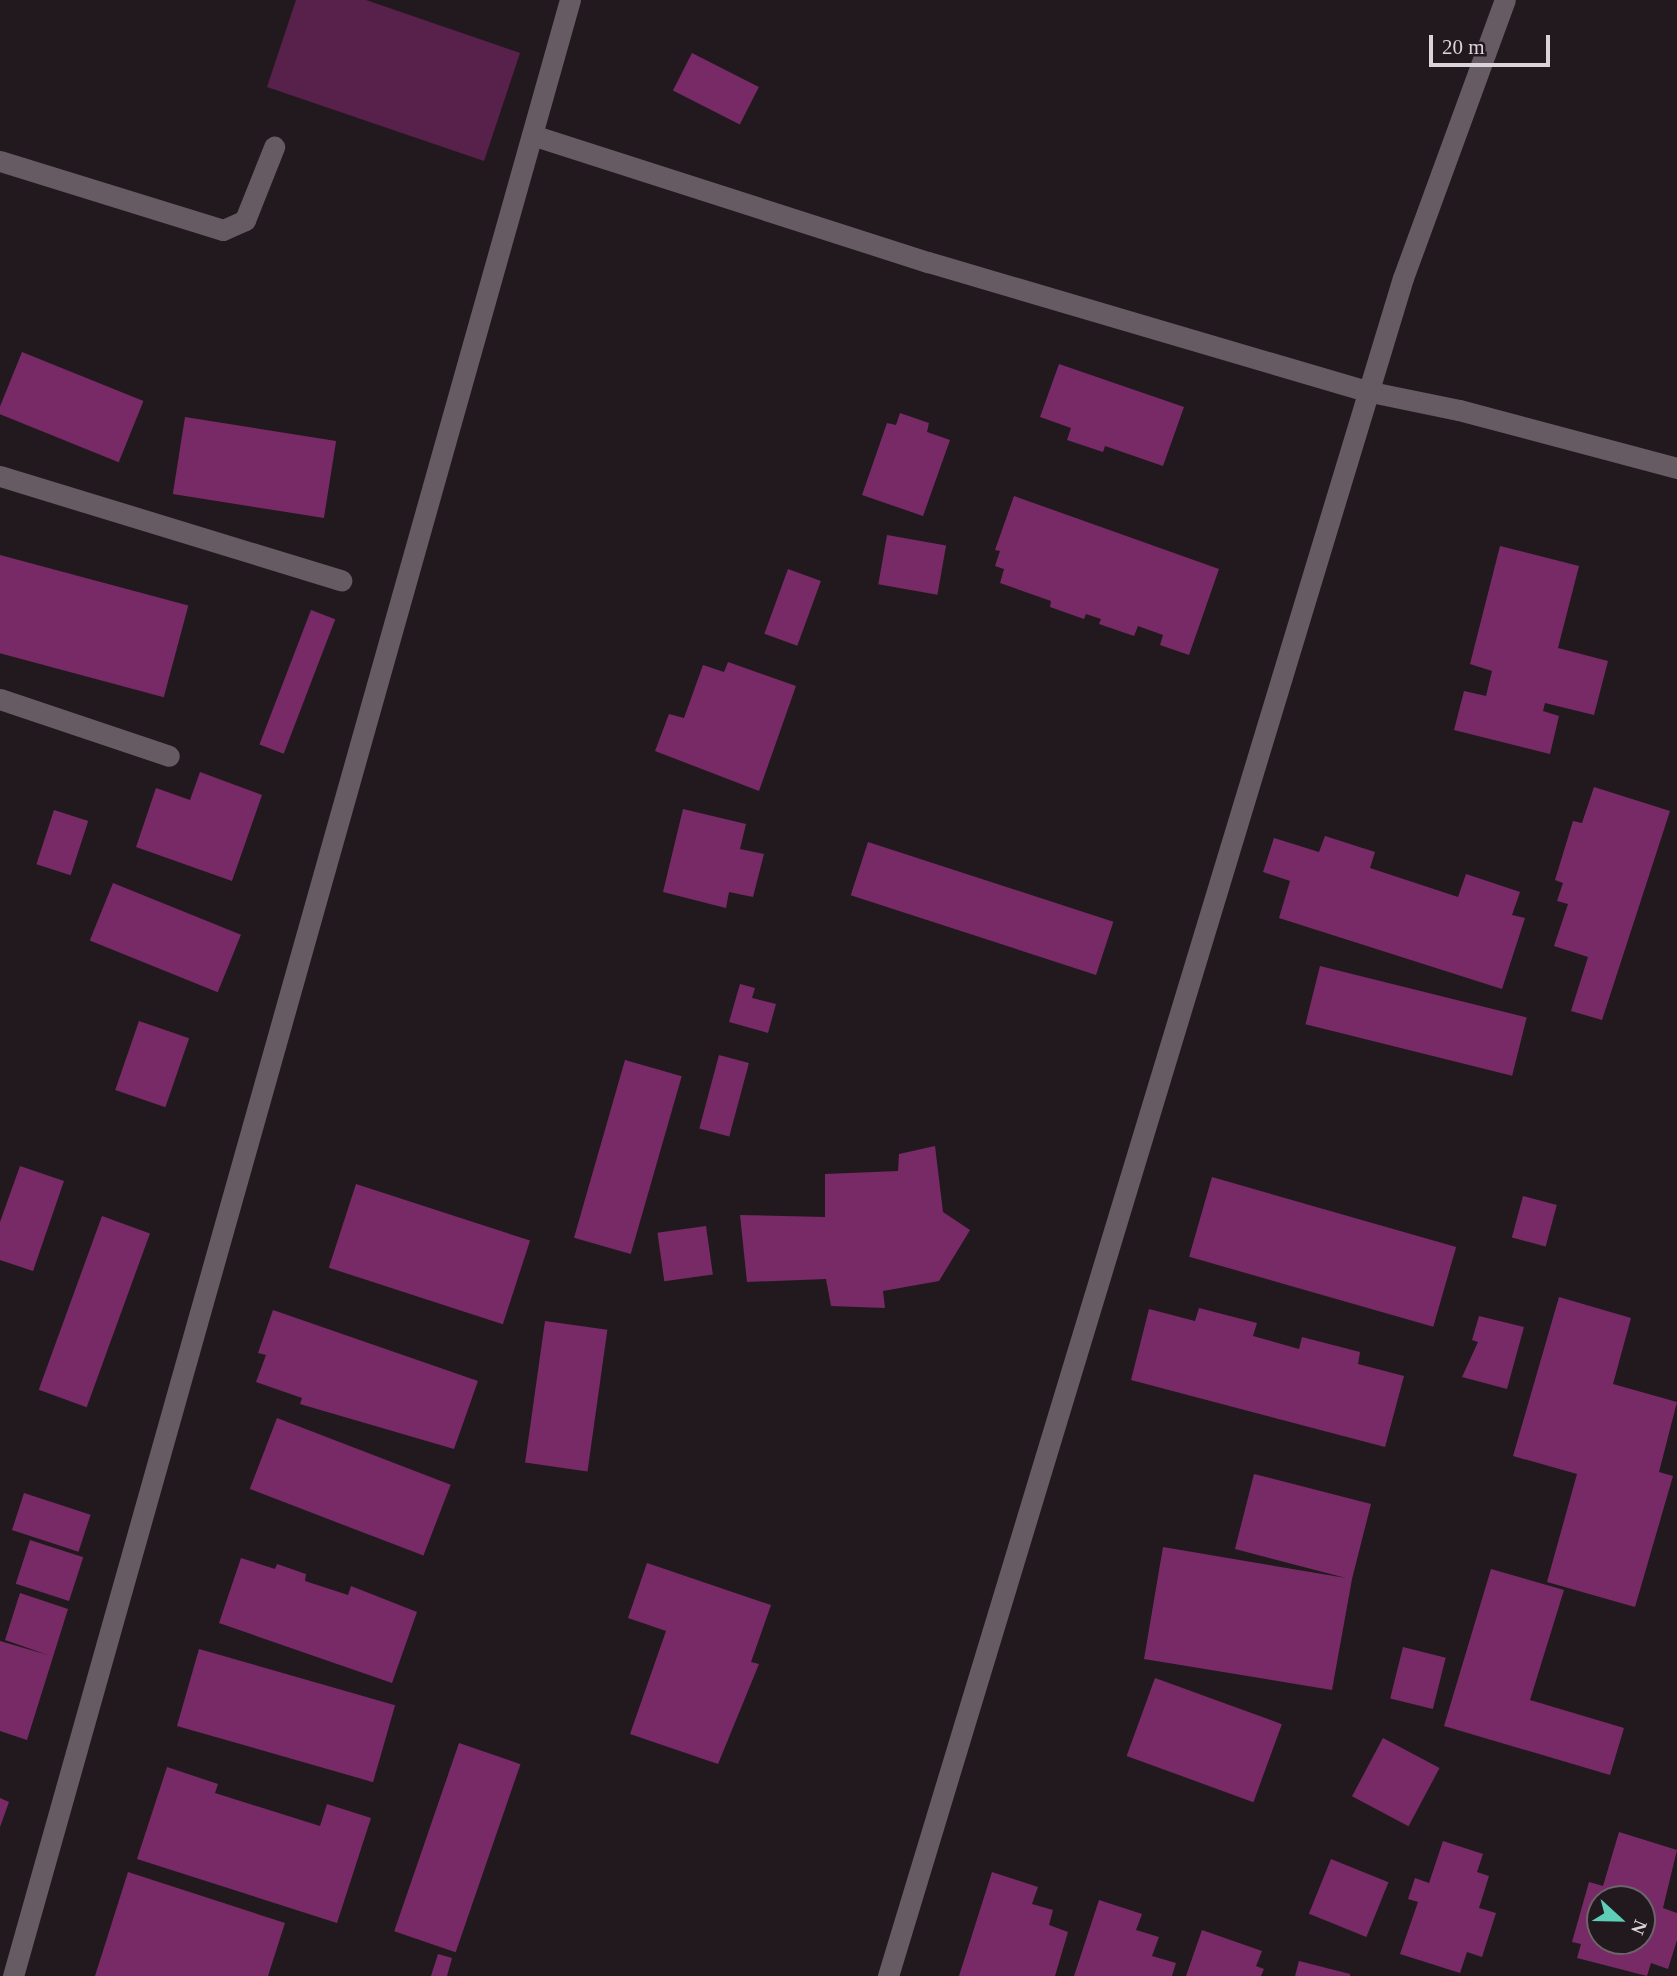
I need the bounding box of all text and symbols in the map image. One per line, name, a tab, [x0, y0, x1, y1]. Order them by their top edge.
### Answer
scale bar	[1432, 21, 1553, 65]
text: 20 m	[1442, 35, 1485, 59]
north arrow	[1586, 1885, 1656, 1955]
text: N	[1627, 1917, 1651, 1938]

